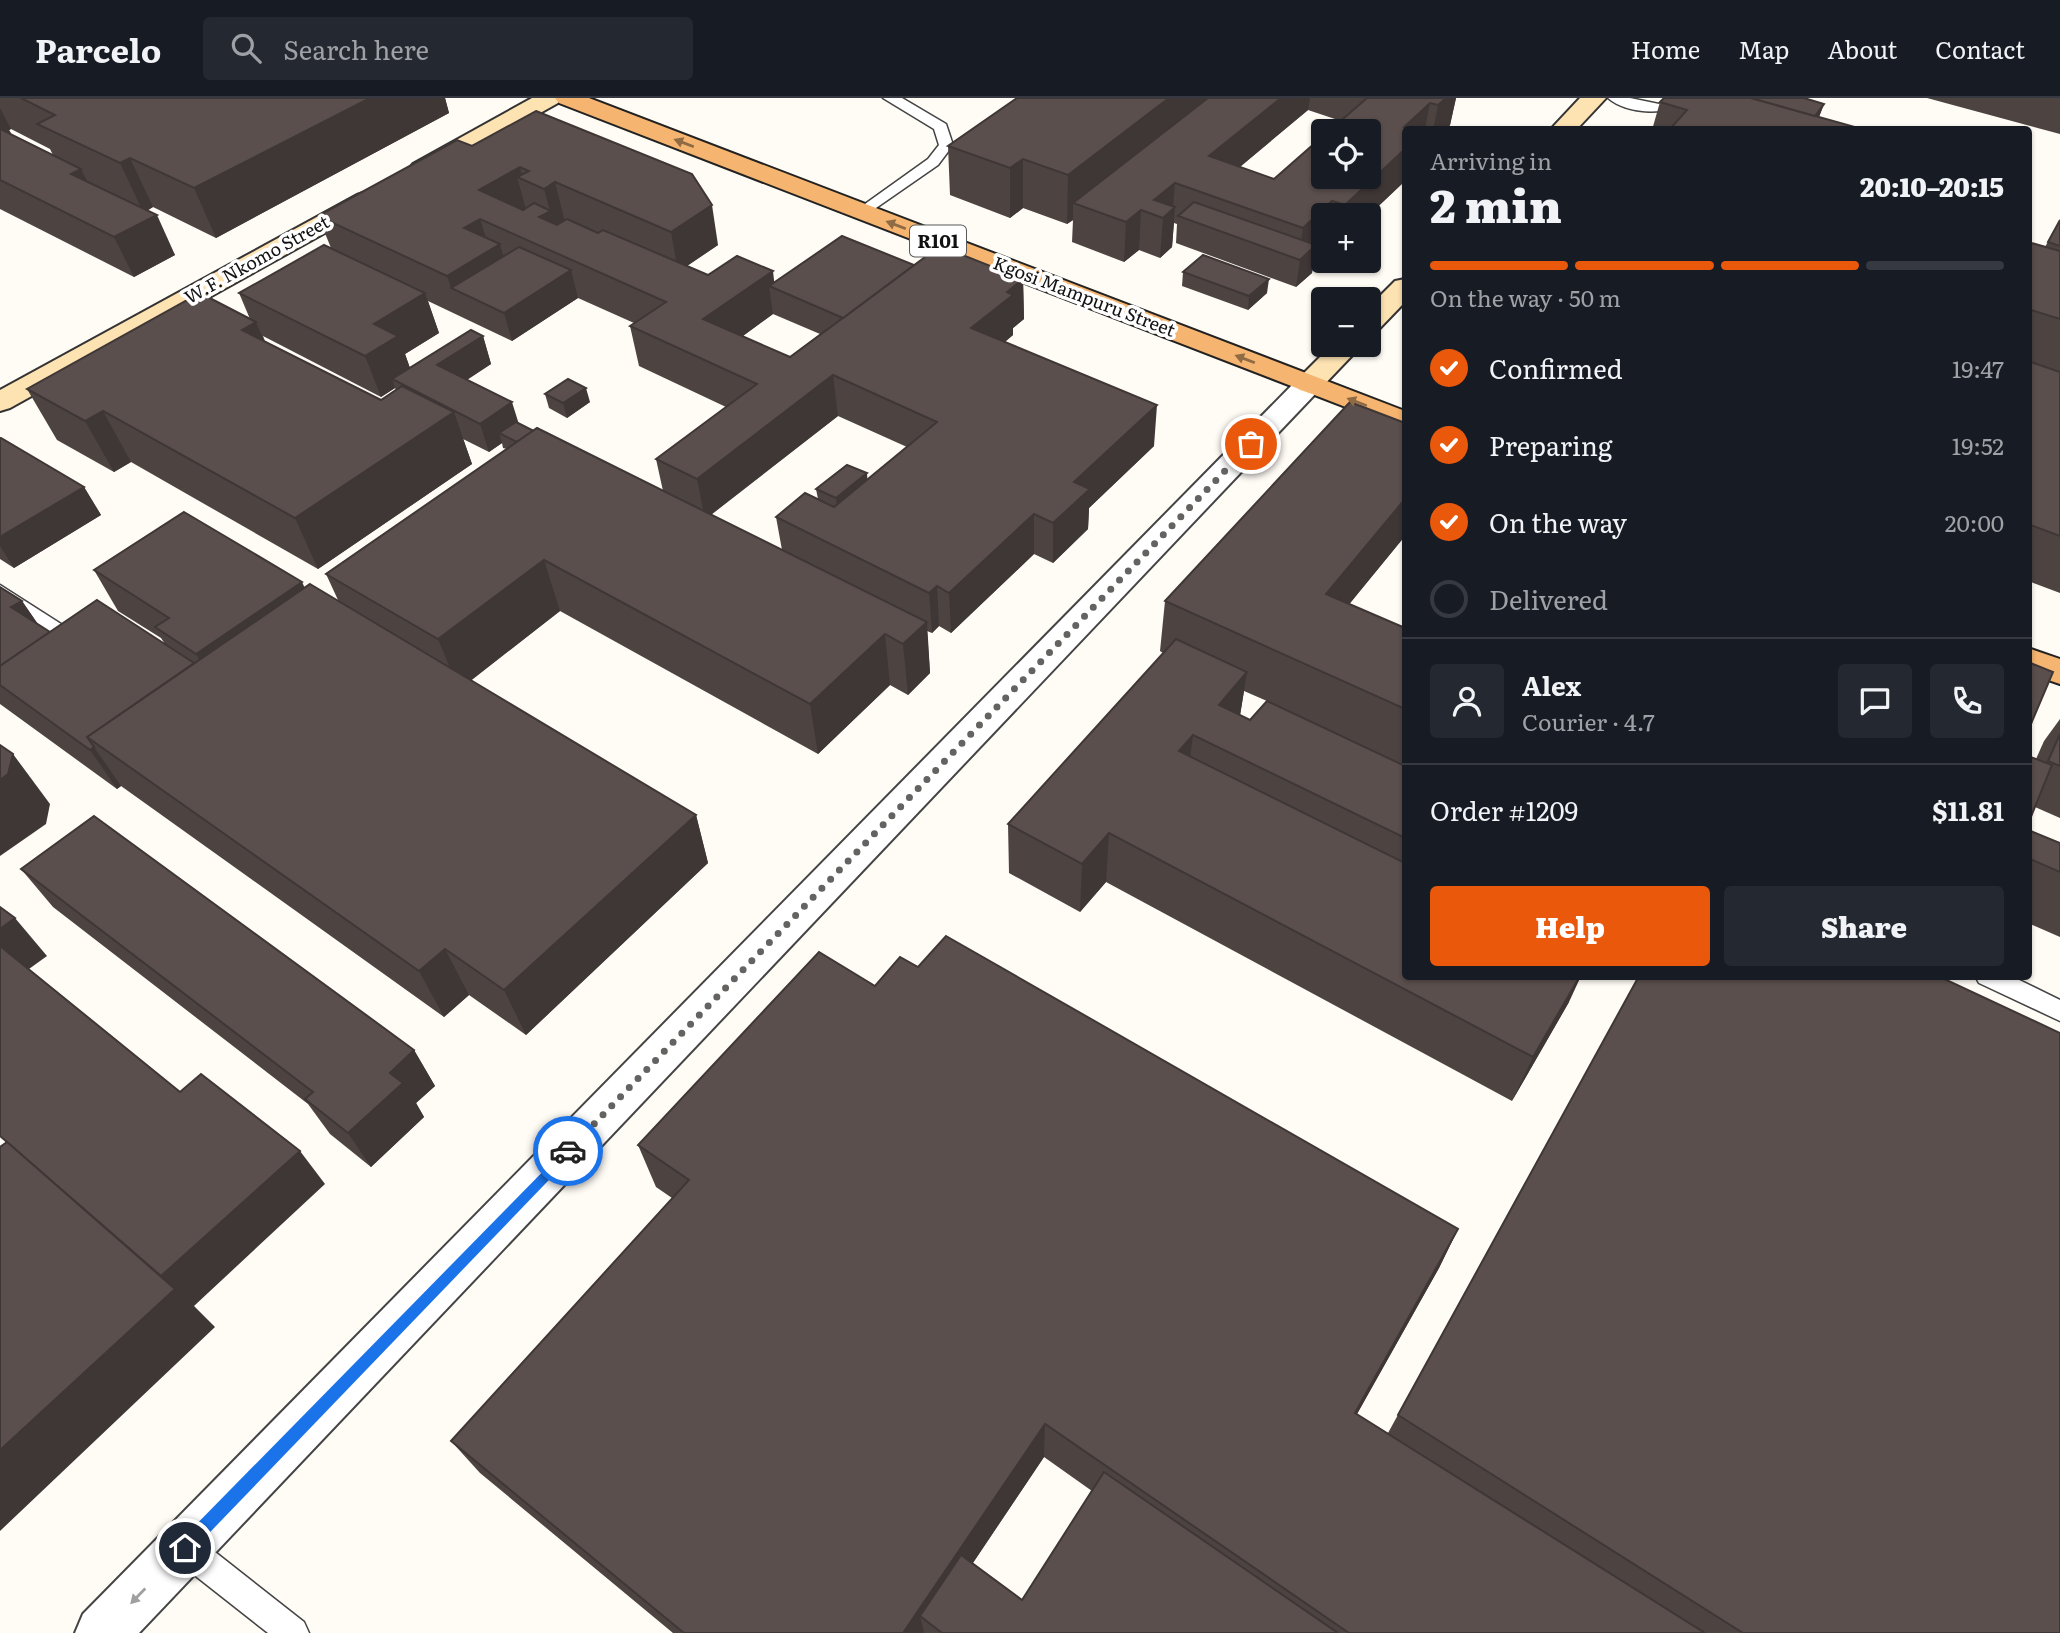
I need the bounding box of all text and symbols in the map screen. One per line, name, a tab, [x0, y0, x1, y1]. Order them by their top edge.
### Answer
search box	[203, 17, 693, 80]
text: Parcelo	[35, 24, 161, 73]
icon: search	[227, 29, 265, 67]
text: Search here	[283, 29, 429, 68]
text: Home	[1631, 31, 1700, 66]
text: Map	[1738, 31, 1789, 66]
text: About	[1827, 31, 1897, 66]
text: Contact	[1935, 31, 2025, 66]
map controls	[1311, 119, 1381, 357]
button: locate	[1311, 119, 1381, 189]
one-way arrow	[673, 137, 694, 148]
text: Arriving in	[1430, 143, 1552, 177]
text: 20:10–20:15	[1860, 166, 2004, 205]
text: 2 min	[1430, 169, 1562, 237]
button: +	[1311, 203, 1381, 273]
street label: W.F. Nkomo Street	[179, 207, 334, 310]
one-way arrow	[885, 219, 906, 230]
road number: R101	[910, 225, 966, 256]
street label: Kgosi Mampuru Street	[990, 248, 1180, 343]
text: On the way · 50 m	[1430, 280, 1621, 314]
button: −	[1311, 287, 1381, 357]
text: Confirmed	[1489, 348, 1623, 387]
icon: check	[1430, 349, 1468, 387]
text: 19:47	[1952, 351, 2004, 385]
one-way arrow	[1235, 354, 1256, 365]
one-way arrow	[1347, 397, 1368, 408]
pin	[1221, 414, 1281, 474]
icon: bag	[1232, 425, 1270, 463]
text: Preparing	[1489, 425, 1612, 464]
icon: check	[1430, 426, 1468, 464]
text: 19:52	[1952, 428, 2004, 462]
text: On the way	[1489, 502, 1627, 541]
icon: check	[1430, 503, 1468, 541]
text: 20:00	[1945, 505, 2004, 539]
text: Delivered	[1489, 579, 1608, 618]
button: person	[1430, 664, 1504, 738]
button: chat	[1838, 664, 1912, 738]
button: phone	[1930, 664, 2004, 738]
text: Alex	[1522, 665, 1581, 704]
text: Courier · 4.7	[1522, 704, 1655, 738]
text: Order #1209	[1430, 790, 1578, 829]
text: $11.81	[1932, 790, 2004, 829]
button: Help	[1430, 886, 1710, 966]
button: Share	[1724, 886, 2004, 966]
courier	[533, 1116, 603, 1186]
icon: car	[549, 1132, 587, 1170]
pin	[155, 1518, 215, 1578]
icon: home	[166, 1529, 204, 1567]
one-way arrow	[131, 1587, 147, 1604]

